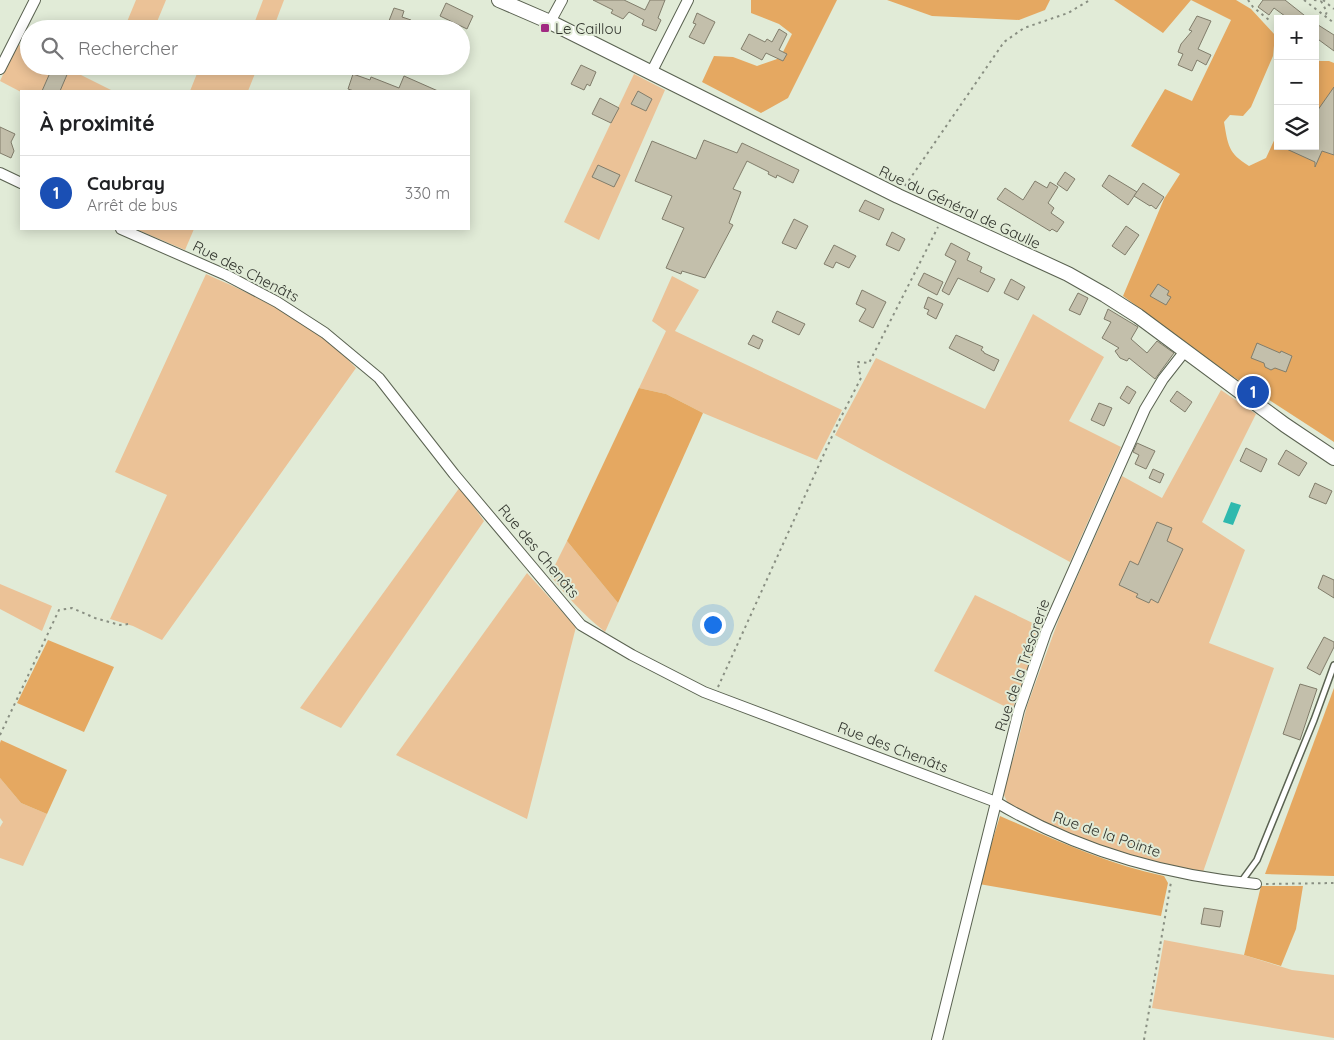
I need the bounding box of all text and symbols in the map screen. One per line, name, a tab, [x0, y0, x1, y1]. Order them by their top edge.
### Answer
map controls	[1274, 15, 1319, 150]
button: +	[1274, 15, 1319, 60]
place label: Le Caillou	[555, 19, 622, 38]
search box	[20, 20, 470, 75]
marker: Le Caillou	[539, 22, 551, 34]
icon: search	[38, 34, 66, 62]
text: Rechercher	[78, 36, 178, 60]
button: −	[1274, 60, 1319, 105]
button: layers	[1274, 105, 1319, 150]
text: À proximité	[40, 110, 155, 136]
street label: Rue du Général de Gaulle	[876, 161, 1044, 253]
text: Caubray	[87, 171, 165, 195]
text: 1	[53, 183, 59, 203]
text: 330 m	[405, 183, 450, 203]
text: Arrêt de bus	[87, 195, 178, 215]
street label: Rue des Chenâts	[190, 236, 302, 306]
pin: 1	[1237, 373, 1269, 411]
street label: Rue des Chenâts	[494, 500, 584, 602]
street label: Rue de la Trésorerie	[990, 596, 1054, 734]
your location	[700, 612, 726, 638]
street label: Rue des Chenâts	[835, 717, 951, 777]
street label: Rue de la Pointe	[1051, 807, 1163, 861]

